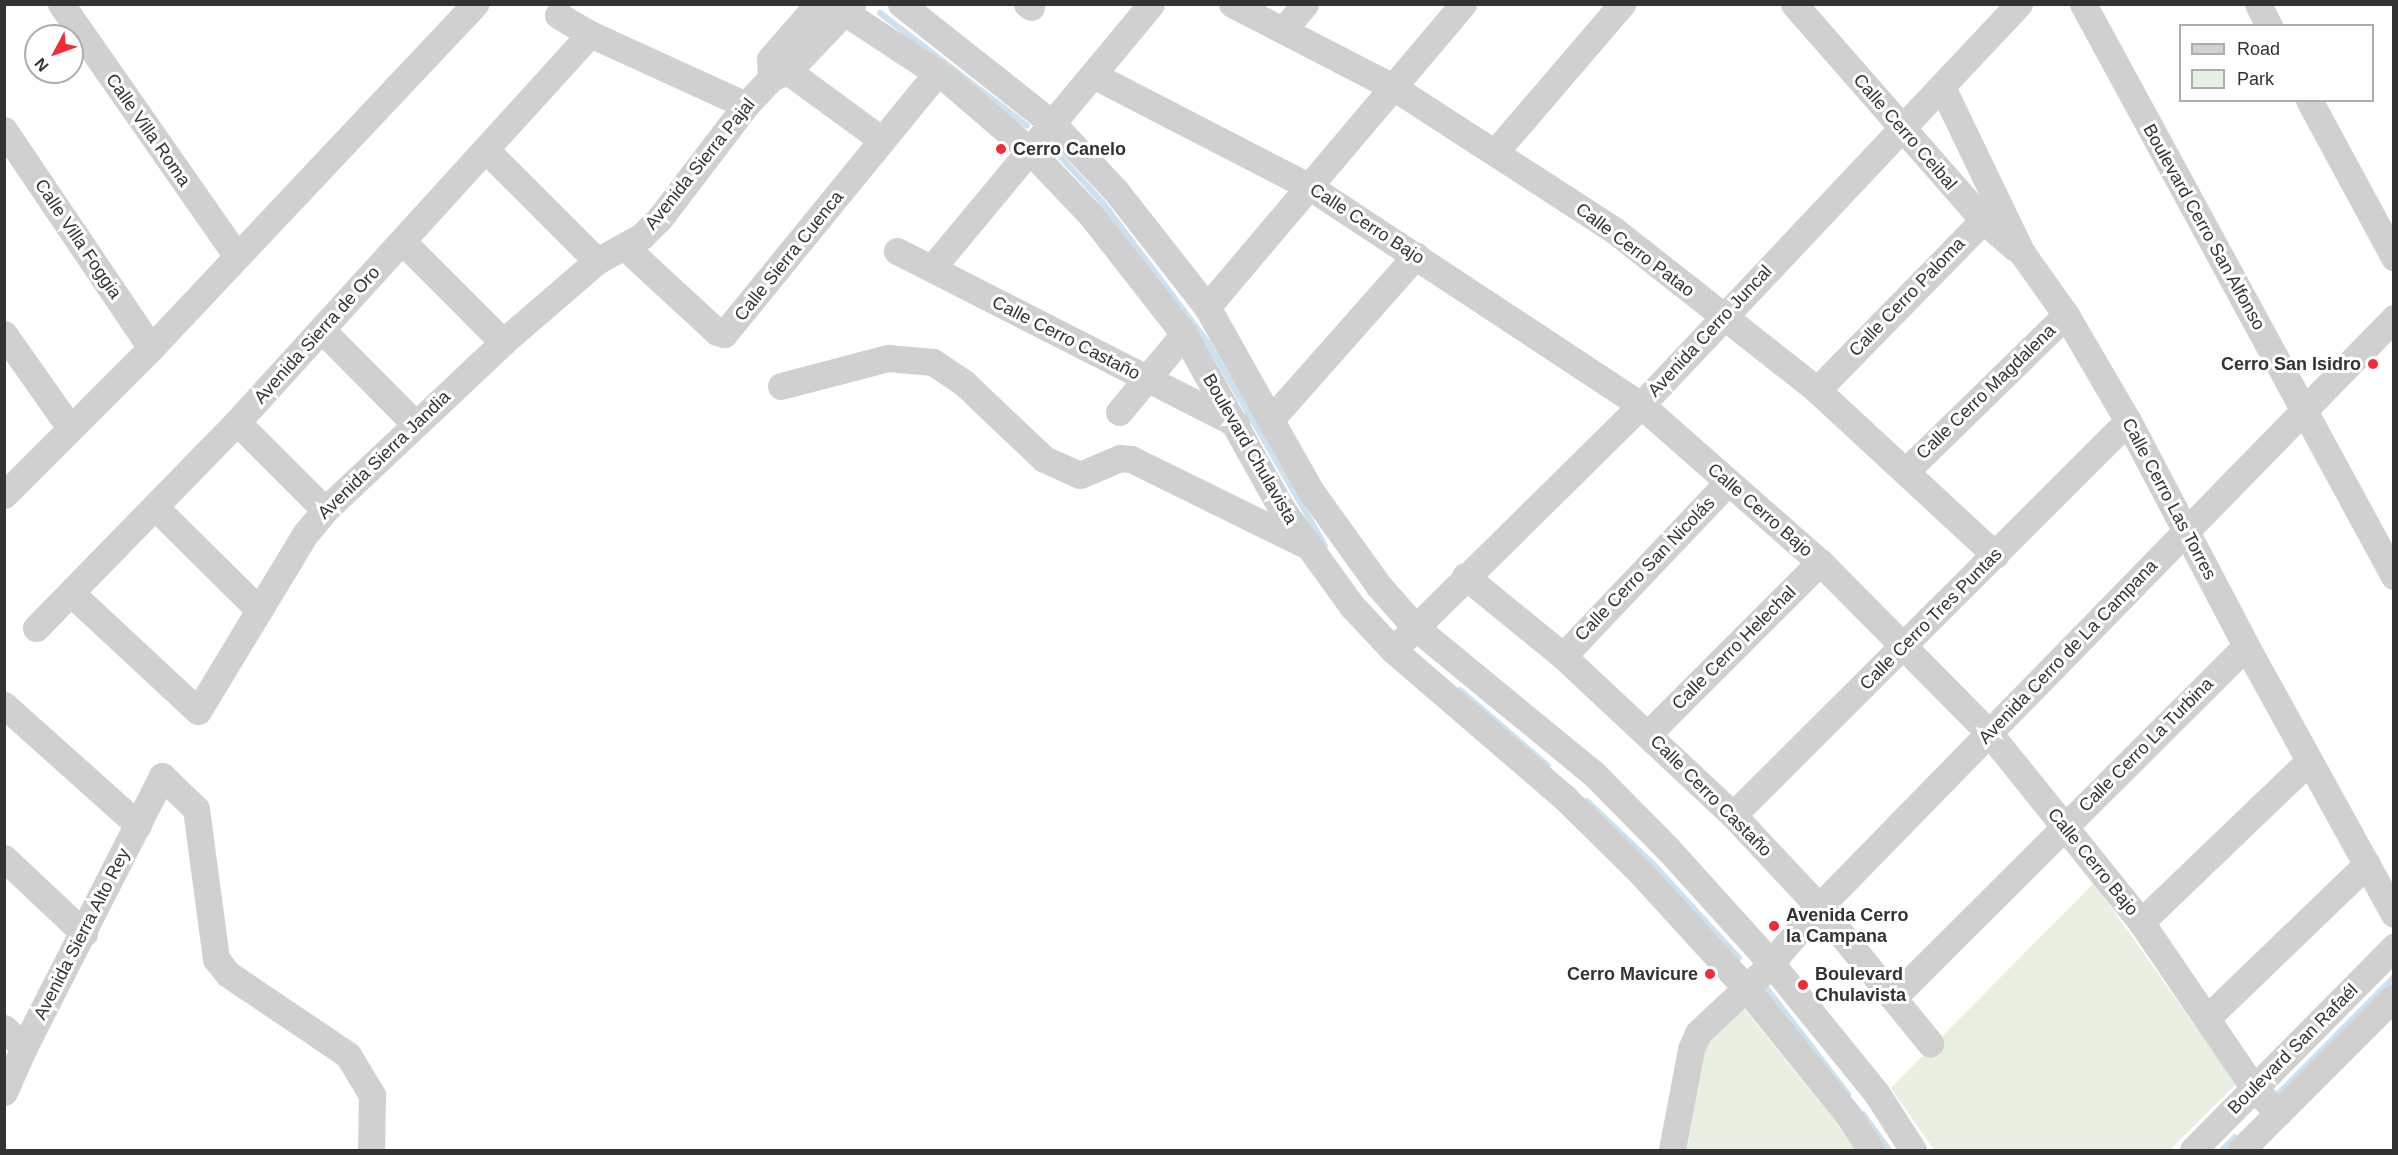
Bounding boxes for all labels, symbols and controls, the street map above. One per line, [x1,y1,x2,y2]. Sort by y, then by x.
north arrow [24,24,84,84]
legend [2179,24,2374,102]
text: Road [2237,39,2280,59]
text: N [31,55,52,75]
street label: Calle Villa Roma [101,69,195,191]
street label: Calle Cerro Ceibal [1849,69,1961,195]
text: Park [2237,69,2274,89]
street label: Avenida Sierra Pajal [640,94,760,234]
street label: Boulevard Cerro San Alfonso [2138,120,2270,334]
place label: Cerro Canelo [1013,138,1126,160]
marker: Cerro Canelo [994,142,1008,156]
street label: Calle Villa Foggia [30,175,126,303]
street label: Calle Cerro Bajo [1306,179,1428,269]
street label: Calle Sierra Cuenca [730,187,848,325]
street label: Calle Cerro Patao [1571,198,1699,302]
street label: Calle Cerro Paloma [1845,233,1969,361]
street label: Avenida Cerro Juncal [1644,261,1776,401]
street label: Avenida Sierra de Oro [249,262,385,408]
street label: Calle Cerro Castaño [988,291,1144,385]
street label: Calle Cerro Magdalena [1912,320,2060,464]
place label: Cerro San Isidro [2221,353,2361,375]
marker: Cerro San Isidro [2366,357,2380,371]
street label: Boulevard Chulavista [1198,370,1302,528]
street label: Avenida Sierra Jandia [313,386,455,524]
street label: Calle Cerro Las Torres [2117,414,2221,584]
street label: Calle Cerro Bajo [1703,459,1817,561]
street label: Calle Cerro San Nicolás [1571,492,1719,646]
street label: Calle Cerro Tres Puntas [1855,543,2007,695]
street label: Avenida Cerro de La Campana [1974,555,2162,749]
street label: Calle Cerro Helechal [1668,582,1800,714]
street label: Calle Cerro La Turbina [2074,673,2218,817]
street label: Calle Cerro Castaño [1646,731,1776,861]
street label: Calle Cerro Bajo [2043,804,2143,920]
street label: Avenida Sierra Alto Rey [29,844,135,1024]
place label: Avenida Cerro la Campana [1786,905,1908,948]
marker: Avenida Cerro la Campana [1767,919,1781,933]
place label: Cerro Mavicure [1567,963,1698,985]
place label: Boulevard Chulavista [1815,964,1906,1006]
marker: Cerro Mavicure [1703,967,1717,981]
marker: Boulevard Chulavista [1796,978,1810,992]
street label: Boulevard San Rafaél [2223,979,2363,1119]

